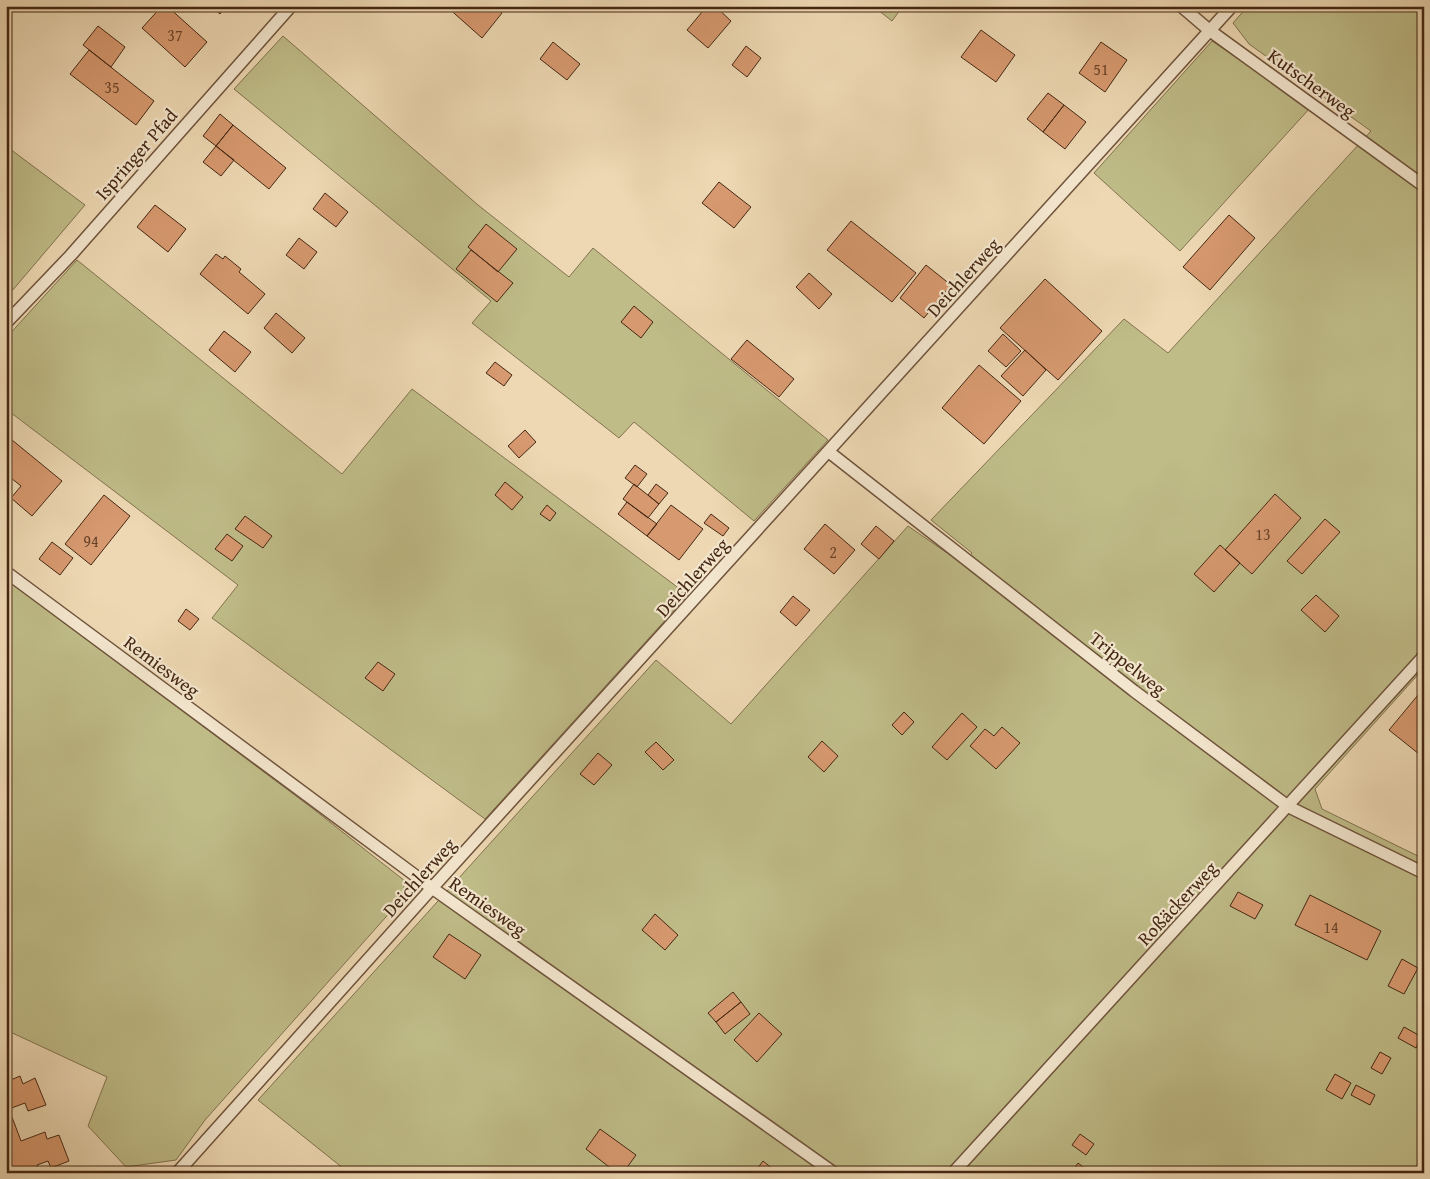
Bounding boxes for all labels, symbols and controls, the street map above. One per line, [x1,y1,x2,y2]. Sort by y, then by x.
house number: 37 [167,23,183,47]
street label: Kutscherweg [1262,41,1362,125]
house number: 51 [1093,57,1109,81]
house number: 35 [104,75,120,99]
street label: Ispringer Pfad [88,101,184,206]
street label: Deichlerweg [920,231,1007,323]
house number: 13 [1255,522,1271,546]
house number: 94 [83,529,99,553]
street label: Deichlerweg [649,531,736,623]
house number: 2 [829,540,837,564]
street label: Trippelweg [1084,624,1173,702]
street label: Remiesweg [118,628,206,704]
street label: Deichlerweg [376,831,463,923]
street label: Roßäckerweg [1130,854,1224,951]
street label: Remiesweg [444,869,533,943]
house number: 14 [1323,915,1339,939]

